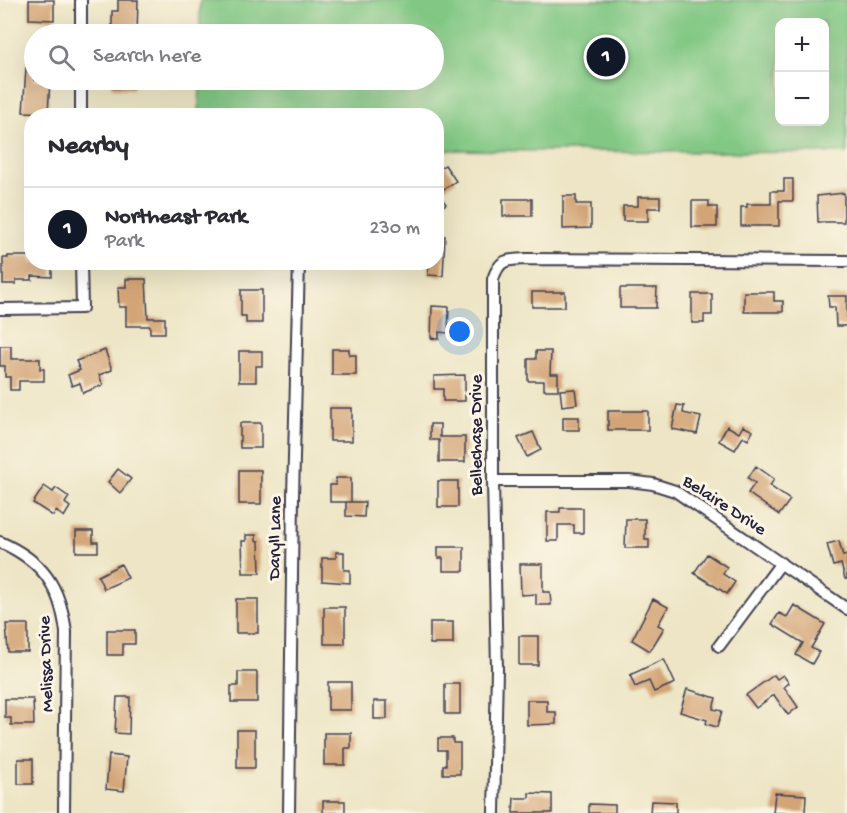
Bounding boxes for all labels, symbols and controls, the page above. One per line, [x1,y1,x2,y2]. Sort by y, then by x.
map controls [775,18,829,126]
button: + [775,18,829,72]
search box [24,24,444,90]
pin: 1 [586,34,626,80]
icon: search [45,41,78,74]
text: Search here [93,44,201,70]
button: − [775,72,829,126]
text: Nearby [48,132,129,163]
text: Northeast Park [105,205,247,231]
text: 1 [63,218,72,241]
text: 230 m [370,218,420,241]
text: Park [105,231,143,254]
your location [445,317,474,346]
street label: Bellechase Drive [467,374,488,496]
street label: Belaire Drive [677,471,770,541]
street label: Daryll Lane [265,495,287,581]
street label: Melissa Drive [35,615,59,713]

